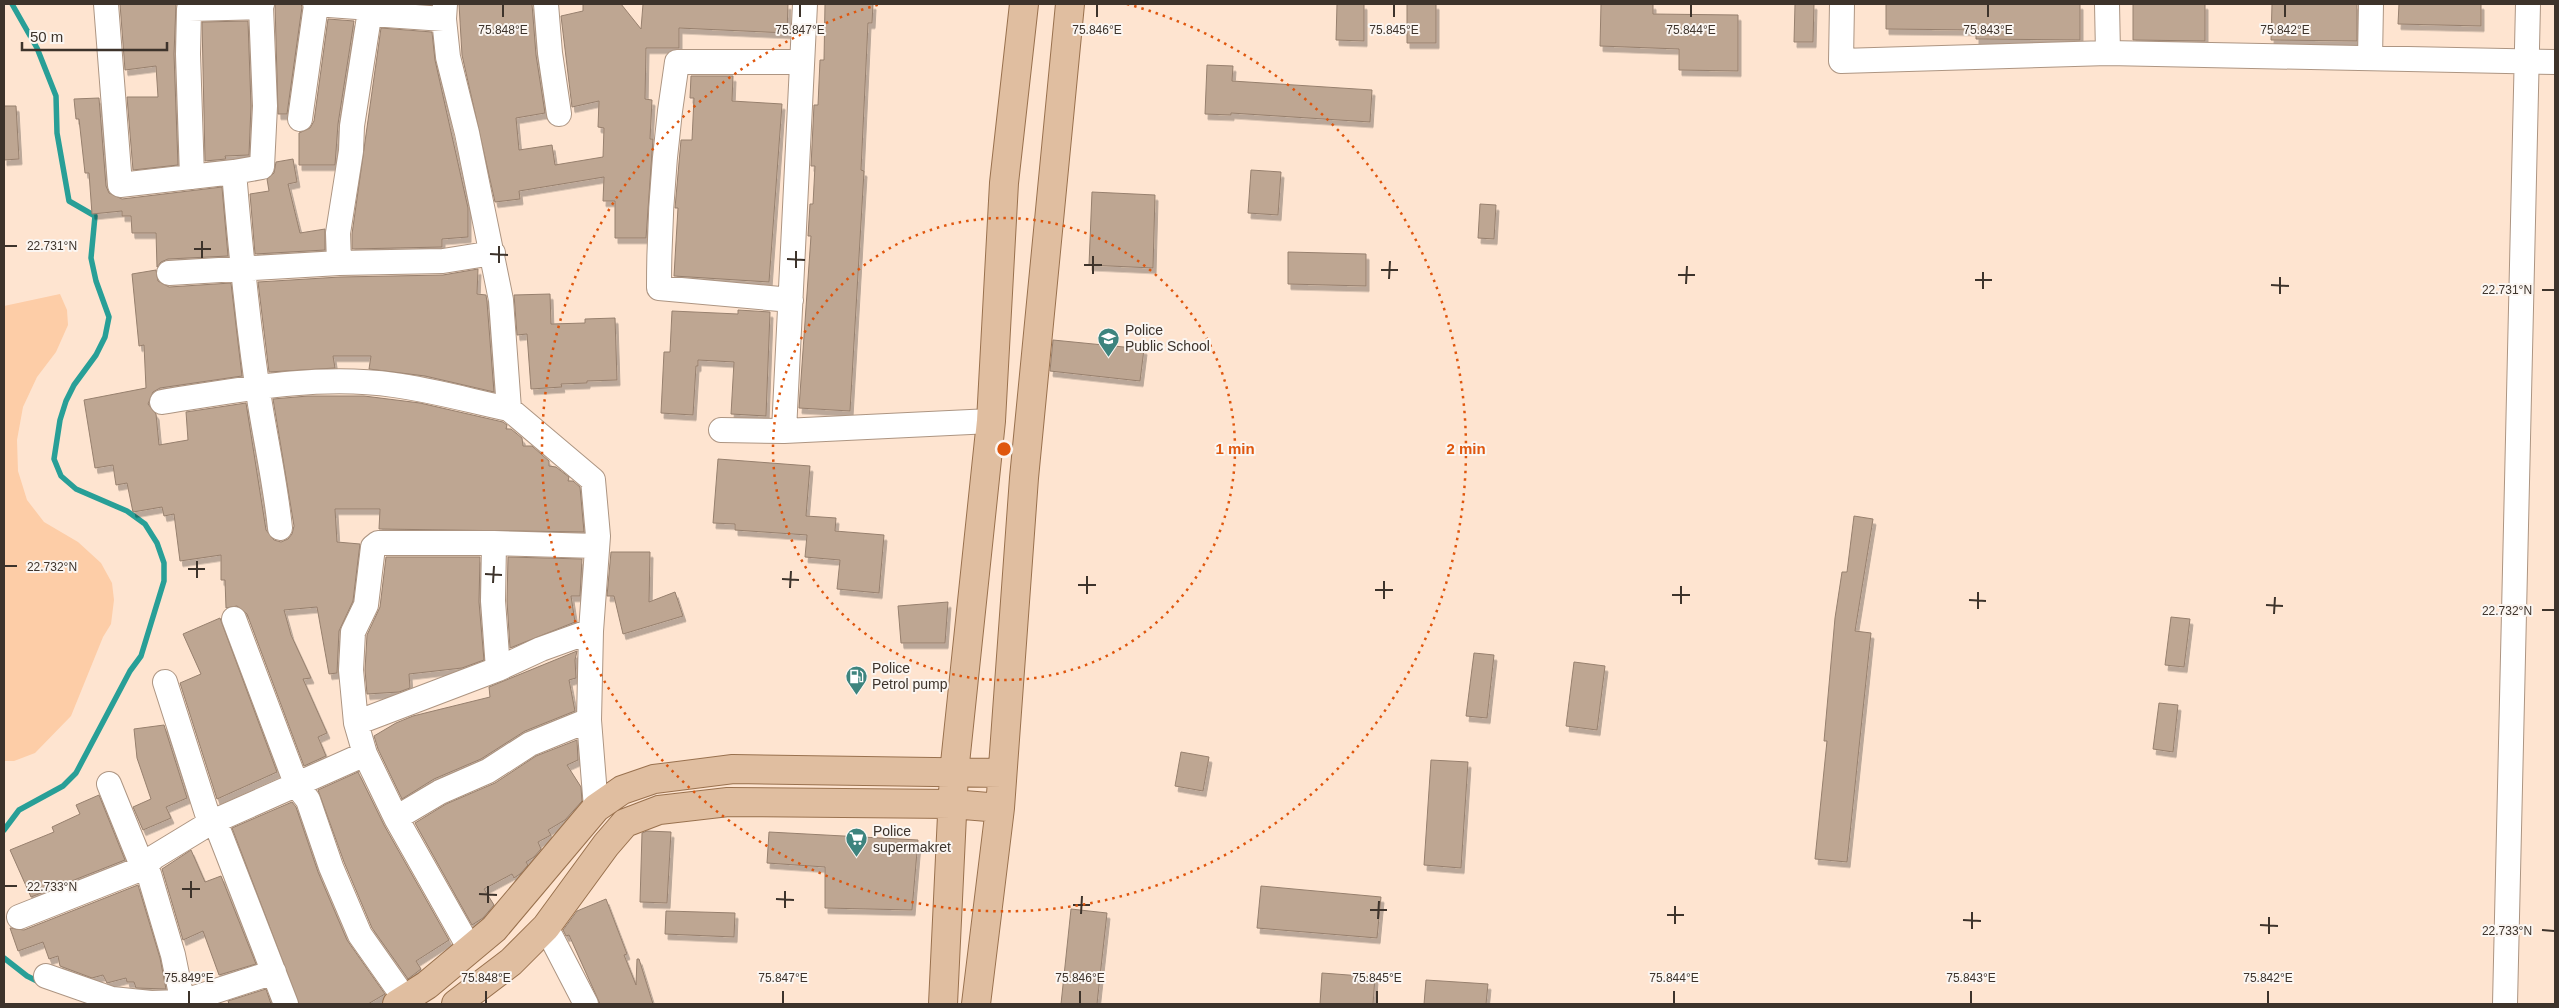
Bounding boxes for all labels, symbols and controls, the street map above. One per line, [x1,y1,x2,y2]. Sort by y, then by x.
scale bar [22,20,168,52]
text: 75.848°E [478,23,528,37]
text: 75.847°E [775,23,825,37]
text: 75.846°E [1072,23,1122,37]
text: 75.845°E [1369,23,1419,37]
text: 75.844°E [1666,23,1716,37]
text: 75.843°E [1963,23,2013,37]
text: 75.842°E [2260,23,2310,37]
text: 50 m [30,28,63,45]
text: 22.731°N [27,239,77,253]
text: 22.731°N [2482,283,2532,297]
place label: Police Public School [1125,322,1210,354]
school or university icon: Police Public School [1097,326,1121,357]
centre of rings [995,440,1013,458]
text: 1 min [1215,440,1255,457]
text: 2 min [1446,440,1486,457]
text: 22.732°N [27,560,77,574]
text: 22.732°N [2482,604,2532,618]
place label: Police Petrol pump [872,660,948,692]
fuel station icon: Police Petrol pump [844,664,868,695]
place label: Police supermakret [873,823,951,855]
supermarket icon: Police supermakret [845,827,869,858]
text: 22.733°N [27,880,77,894]
text: 22.733°N [2482,924,2532,938]
text: 75.849°E [164,971,214,985]
text: 75.848°E [461,971,511,985]
text: 75.847°E [758,971,808,985]
text: 75.846°E [1055,971,1105,985]
text: 75.845°E [1352,971,1402,985]
text: 75.844°E [1649,971,1699,985]
text: 75.843°E [1946,971,1996,985]
text: 75.842°E [2243,971,2293,985]

